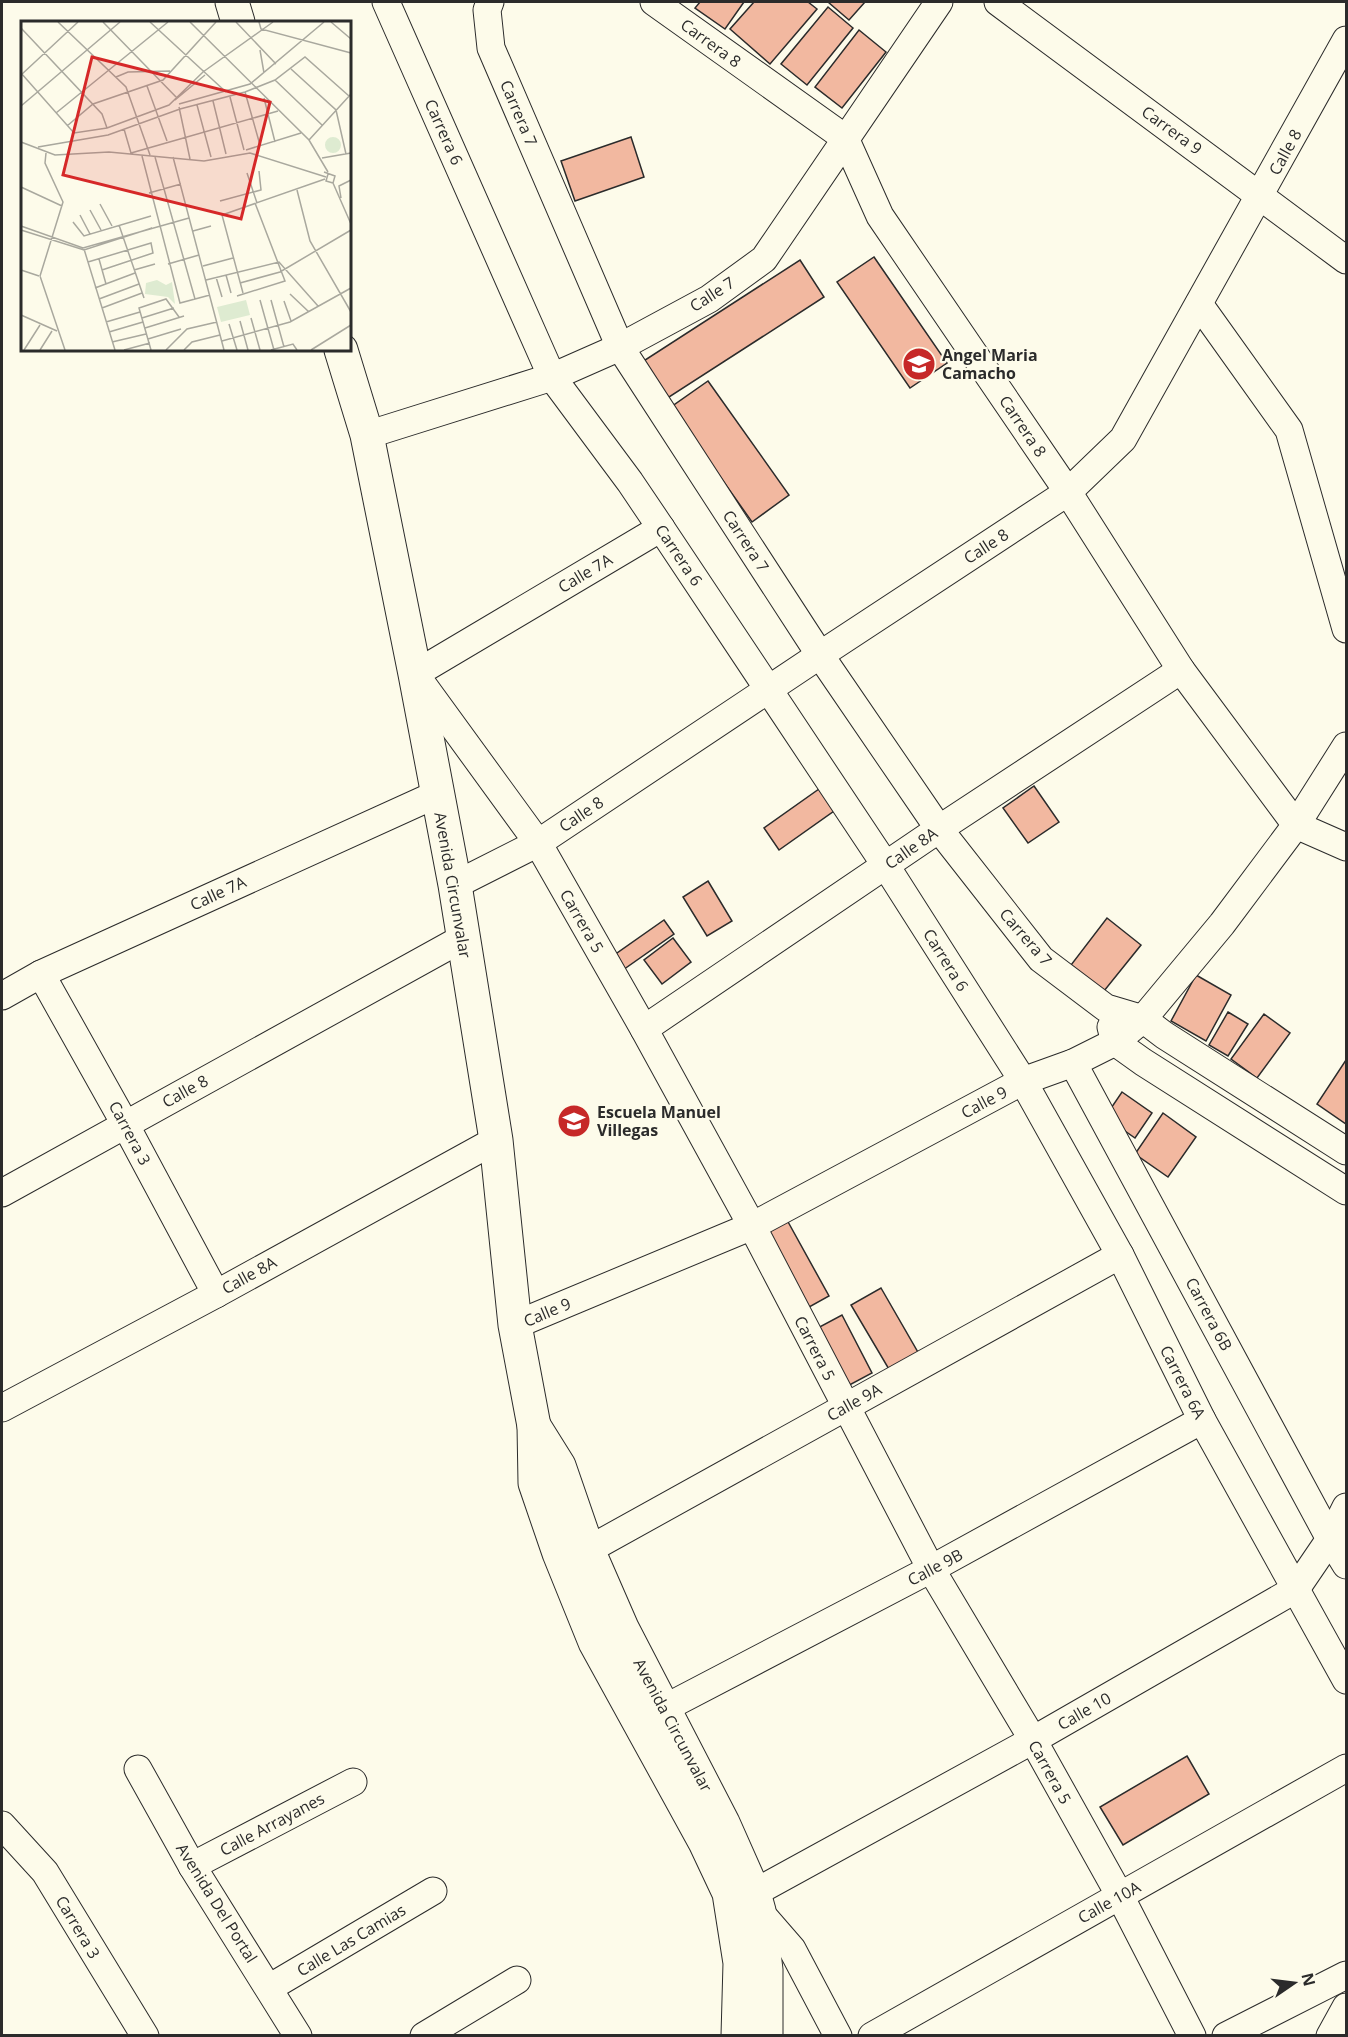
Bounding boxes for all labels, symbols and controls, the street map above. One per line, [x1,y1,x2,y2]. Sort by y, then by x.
street label: Carrera 8 [676,14,746,72]
inset map [21,21,351,351]
street label: Carrera 7 [495,77,543,149]
street label: Carrera 6 [420,96,468,168]
street label: Carrera 9 [1137,101,1207,159]
street label: Calle 8 [1263,125,1307,179]
street label: Calle 7 [685,271,739,317]
place label: Angel Maria Camacho [942,344,1038,384]
school or university icon: Angel Maria Camacho [901,346,937,382]
street label: Carrera 8 [994,391,1052,461]
street label: Carrera 7 [718,506,774,576]
street label: Carrera 6 [650,520,708,590]
street label: Calle 8 [959,523,1013,569]
street label: Calle 7A [554,548,617,598]
street label: Calle 8 [554,791,608,837]
street label: Avenida Circunvalar [429,810,477,960]
street label: Calle 8A [880,821,942,874]
street label: Calle 7A [186,870,250,916]
street label: Carrera 5 [555,885,609,957]
street label: Carrera 7 [995,903,1057,971]
street label: Carrera 6 [918,925,974,995]
street label: Calle 8 [158,1069,212,1113]
street label: Calle 9 [957,1081,1011,1123]
street label: Carrera 3 [104,1097,156,1169]
place label: Escuela Manuel Villegas [597,1101,721,1141]
school or university icon: Escuela Manuel Villegas [556,1103,592,1139]
street label: Calle 8A [218,1251,281,1299]
street label: Carrera 6B [1180,1273,1238,1355]
street label: Calle 9 [520,1292,574,1332]
street label: Carrera 5 [789,1312,841,1384]
street label: Carrera 6A [1155,1341,1211,1423]
street label: Calle 9A [823,1378,886,1426]
street label: Calle 9B [903,1543,967,1591]
street label: Avenida Circunvalar [629,1654,718,1796]
street label: Calle 10 [1053,1687,1115,1735]
street label: Carrera 5 [1023,1736,1077,1808]
street label: Calle Arrayanes [216,1787,328,1861]
street label: Avenida Del Portal [171,1839,263,1967]
street label: Calle 10A [1074,1875,1145,1928]
street label: Carrera 3 [51,1891,105,1963]
street label: Calle Las Camias [292,1899,410,1981]
north arrow [1264,1953,1324,2013]
text: N [1296,1970,1321,1988]

